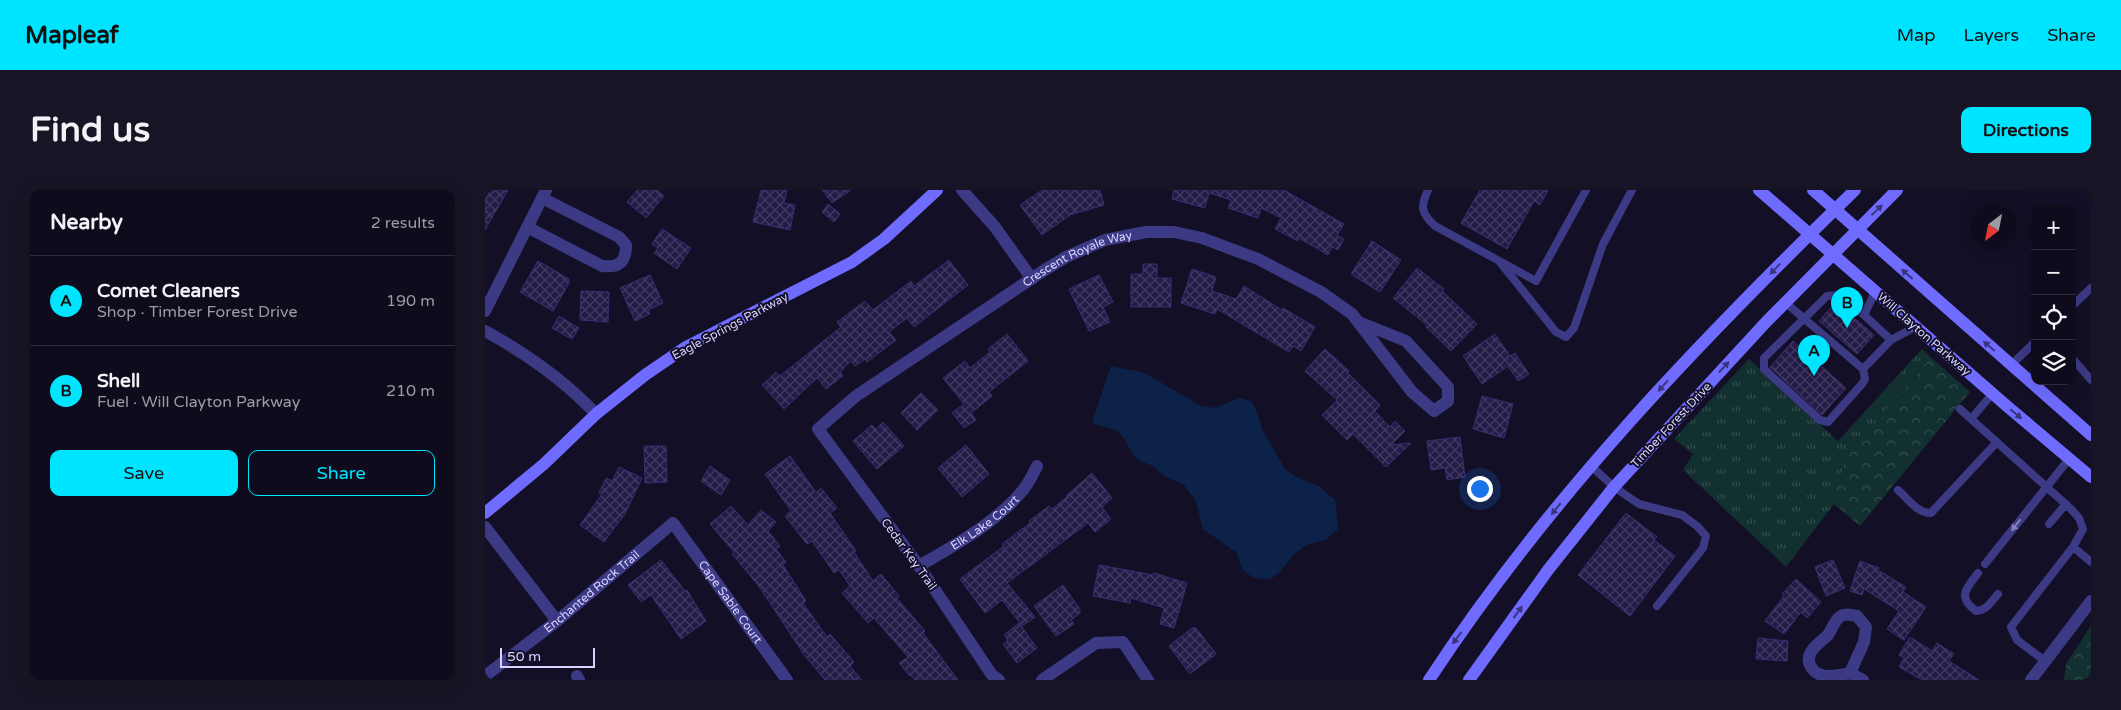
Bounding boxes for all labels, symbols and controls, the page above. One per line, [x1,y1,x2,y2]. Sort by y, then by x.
text: Mapleaf [25,21,119,50]
text: Map [1897,24,1936,46]
text: Layers [1964,24,2019,46]
text: Share [2047,24,2096,46]
button: Directions [1961,107,2091,153]
text: Find us [30,109,150,151]
one-way arrow [1870,204,1882,216]
north arrow [1971,205,2016,250]
map controls [2031,205,2076,385]
button: + [2031,205,2076,250]
text: Nearby [50,210,123,235]
text: 2 results [371,213,435,233]
street label: Crescent Royale Way [1020,228,1134,290]
button: − [2031,250,2076,295]
one-way arrow [1769,263,1781,275]
one-way arrow [1901,269,1913,280]
text: Comet Cleaners [97,280,240,302]
pin: B [1831,287,1863,328]
street label: Eagle Springs Parkway [670,289,791,362]
street label: Will Clayton Parkway [1874,290,1974,379]
text: A [60,291,72,311]
text: 190 m [386,291,435,311]
button: locate [2031,295,2076,340]
text: Shop · Timber Forest Drive [97,302,298,322]
pin: A [1798,335,1830,376]
one-way arrow [1982,340,1995,351]
button: layers [2031,340,2076,385]
one-way arrow [1718,362,1730,374]
text: Shell [97,370,140,392]
street label: Timber Forest Drive [1628,379,1714,471]
one-way arrow [1657,380,1668,393]
text: B [60,381,72,401]
text: 210 m [386,381,435,401]
text: Fuel · Will Clayton Parkway [97,392,300,412]
one-way arrow [2009,409,2022,420]
button: Save [50,450,238,496]
button: Share [248,450,435,496]
your location [1467,476,1493,502]
street label: Elk Lake Court [948,492,1022,553]
one-way arrow [1550,502,1561,515]
street label: Cedar Key Trail [878,515,940,593]
one-way arrow [2011,518,2021,532]
street label: Enchanted Rock Trail [541,547,642,636]
street label: Cape Sable Court [695,558,765,647]
one-way arrow [1512,606,1523,619]
one-way arrow [1452,631,1462,645]
scale bar [500,645,595,668]
text: 50 m [507,648,541,665]

